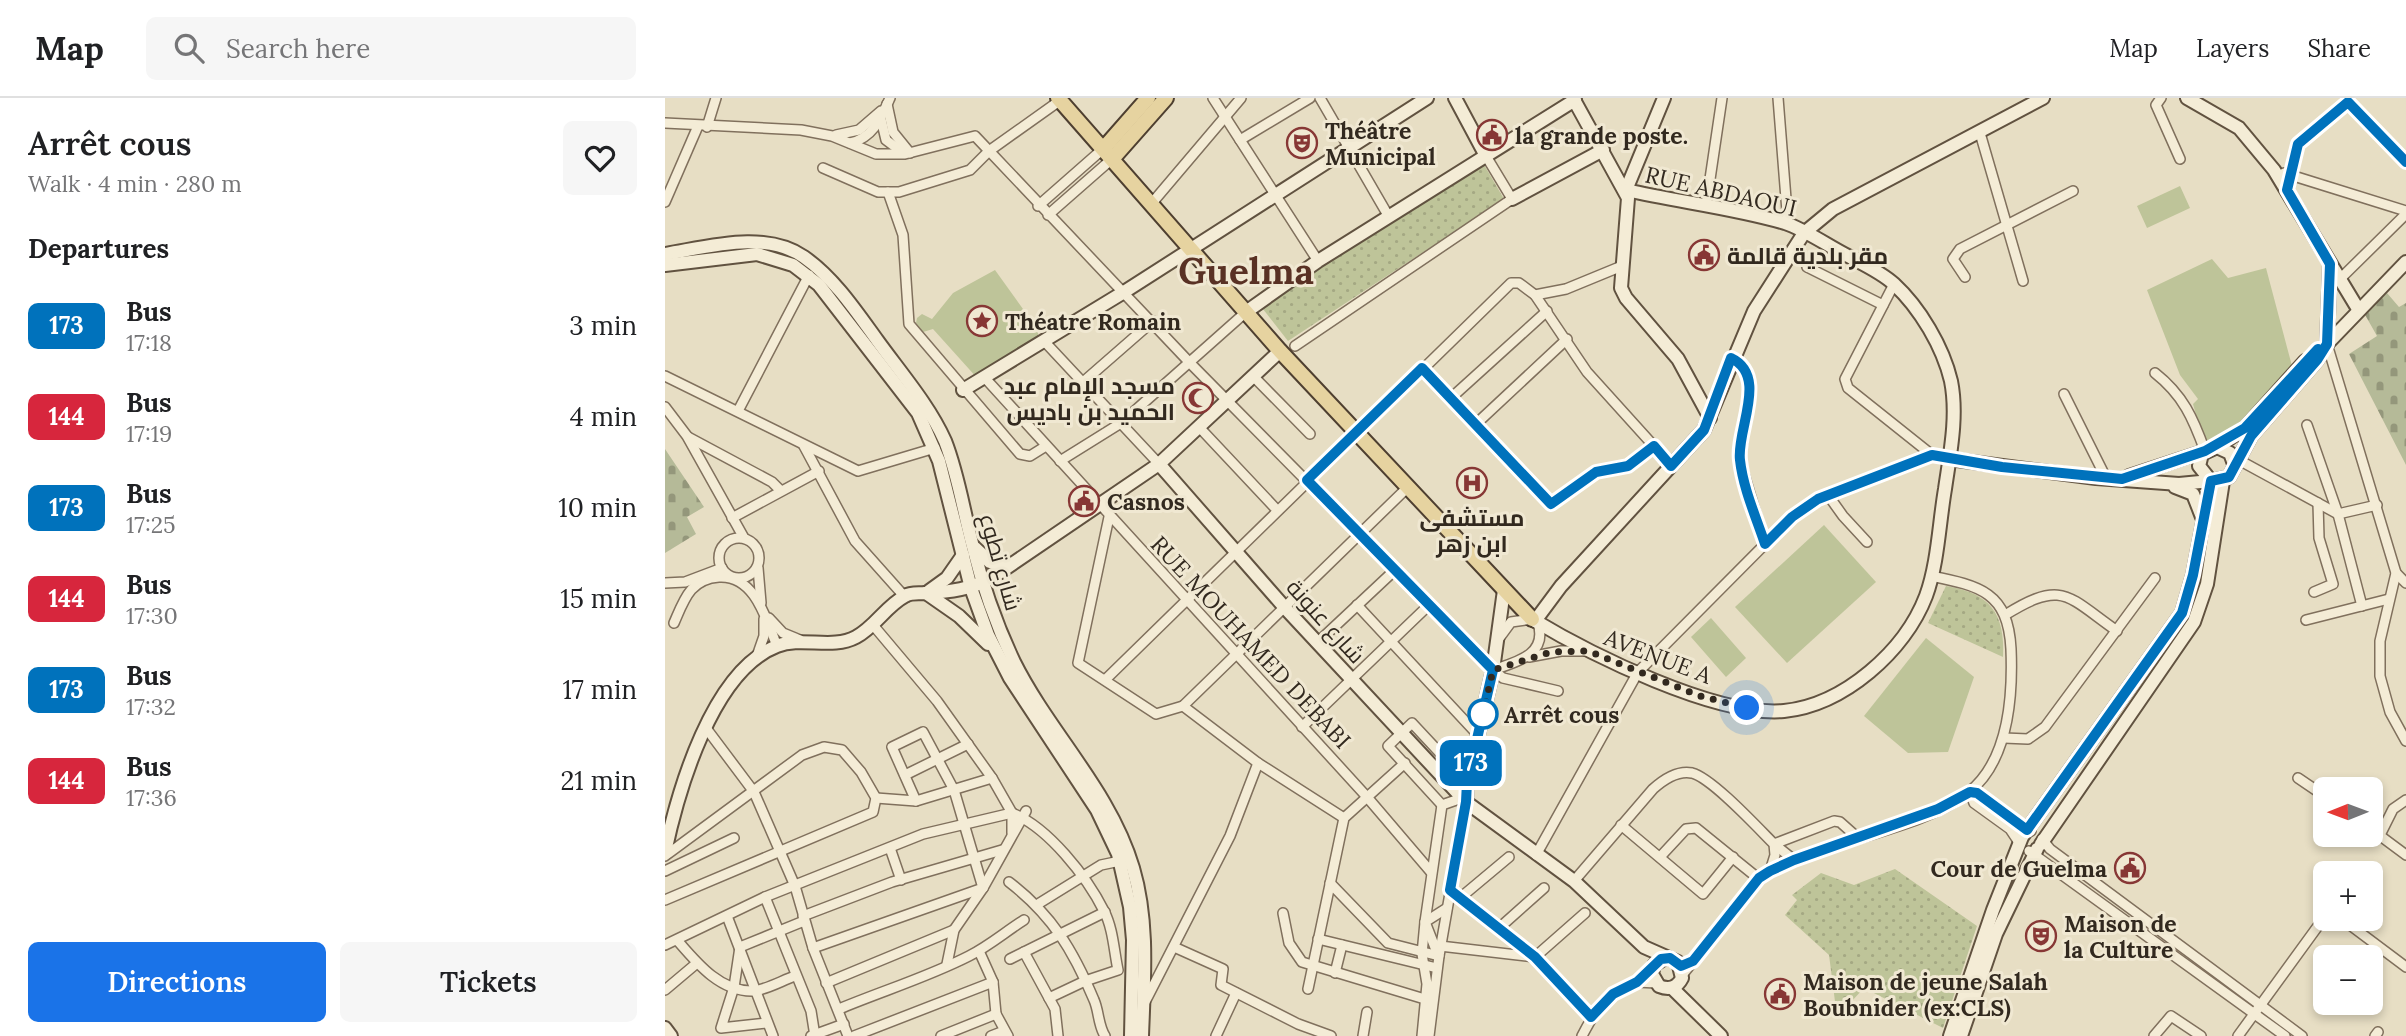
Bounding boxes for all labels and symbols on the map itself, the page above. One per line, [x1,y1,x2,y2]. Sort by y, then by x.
place label: Théâtre Municipal [1325,116,1436,171]
public building icon: la grande poste. [1475,118,1509,152]
place label: la grande poste. [1515,121,1688,150]
theatre icon: Théâtre Municipal [1285,126,1319,160]
street label: RUE ABDAOUI [1642,159,1800,223]
public building icon: مقر بلدية قالمة [1687,238,1721,272]
place label: مقر بلدية قالمة [1727,241,1888,270]
district label: Guelma [1178,247,1314,294]
place icon: Théatre Romain [965,304,999,338]
place label: Théatre Romain [1005,307,1182,336]
place label: مسجد الإمام عبد الحميد بن باديس [1004,371,1175,426]
mosque icon: مسجد الإمام عبد الحميد بن باديس [1181,381,1215,415]
hospital icon: مستشفى ابن زهر [1455,466,1489,500]
public building icon: Casnos [1067,484,1101,518]
place label: Casnos [1107,487,1185,516]
place label: مستشفى ابن زهر [1419,503,1525,558]
street label: شارع تطوع [971,510,1029,615]
street label: RUE MOUHAMED DEBABI [1145,530,1357,754]
street label: شارع عنونة [1279,573,1371,671]
street label: AVENUE A [1599,622,1716,690]
your location [1729,690,1764,725]
marker: Arrêt cous [1468,699,1498,729]
place label: Arrêt cous [1504,700,1619,729]
line badge: 173 [1431,740,1511,786]
north arrow [2313,777,2383,847]
public building icon: Cour de Guelma [2113,851,2147,885]
place label: Cour de Guelma [1930,854,2107,883]
place label: Maison de la Culture [2064,909,2177,964]
theatre icon: Maison de la Culture [2024,919,2058,953]
place label: Maison de jeune Salah Boubnider (ex:CLS) [1803,967,2048,1023]
public building icon: Maison de jeune Salah Boubnider (ex:CLS) [1763,977,1797,1011]

